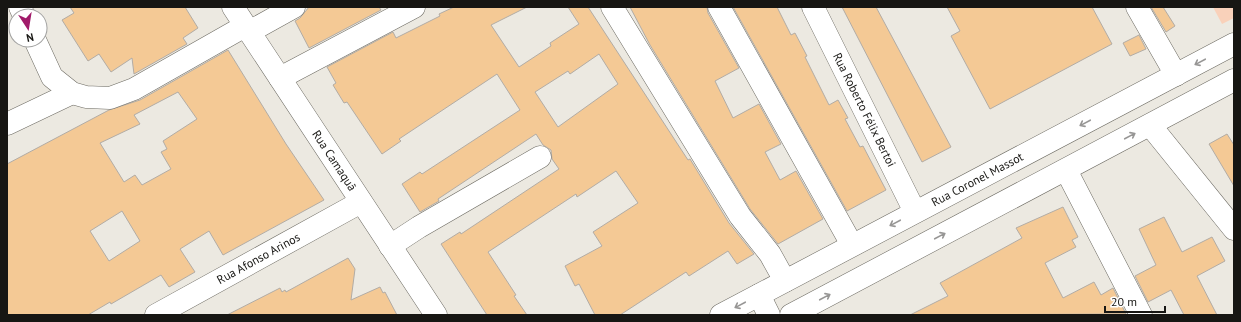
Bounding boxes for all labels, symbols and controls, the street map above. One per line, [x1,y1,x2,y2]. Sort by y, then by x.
north arrow [8,8,48,48]
text: N [25,30,35,45]
street label: Rua Roberto Félix Bertoi [830,50,899,169]
one-way arrow [1194,59,1206,66]
one-way arrow [1079,119,1091,127]
street label: Rua Camaquã [309,127,360,194]
one-way arrow [1123,132,1135,139]
street label: Rua Coronel Massot [929,149,1026,209]
one-way arrow [890,219,902,227]
street label: Rua Afonso Arinos [214,229,302,287]
one-way arrow [934,232,946,239]
scale bar [1105,288,1165,314]
one-way arrow [819,292,831,300]
text: 20 m [1111,294,1137,309]
one-way arrow [734,302,746,309]

